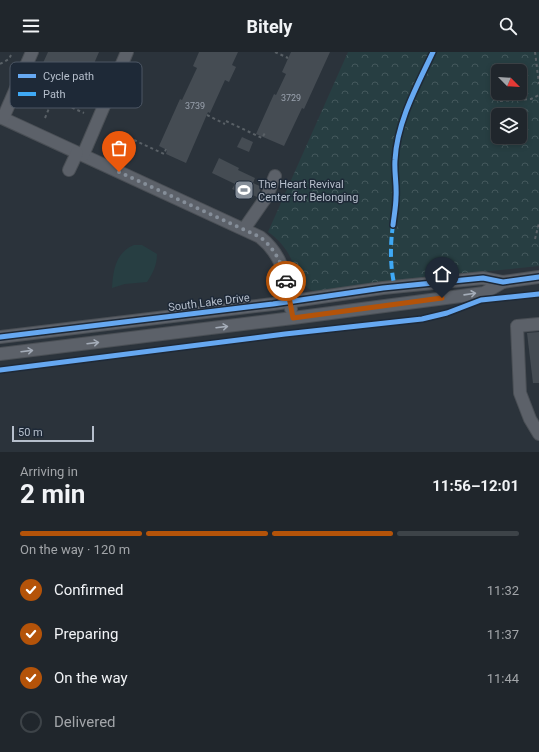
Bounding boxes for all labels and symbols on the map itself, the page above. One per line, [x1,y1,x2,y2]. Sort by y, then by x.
legend [10,62,142,108]
north arrow [491,64,527,100]
text: Cycle path [43,70,94,83]
text: Path [43,88,66,101]
house number: 3729 [281,93,301,103]
house number: 3739 [185,101,205,111]
pin [102,131,136,172]
place label: The Heart Revival Center for Belonging [258,178,358,204]
sports icon: The Heart Revival Center for Belonging [233,179,255,201]
pin [425,257,459,298]
courier [266,261,306,301]
one-way arrow [463,290,476,298]
street label: South Lake Drive [168,291,251,314]
one-way arrow [215,323,228,331]
one-way arrow [86,339,99,347]
one-way arrow [20,347,33,354]
scale bar [12,424,94,443]

